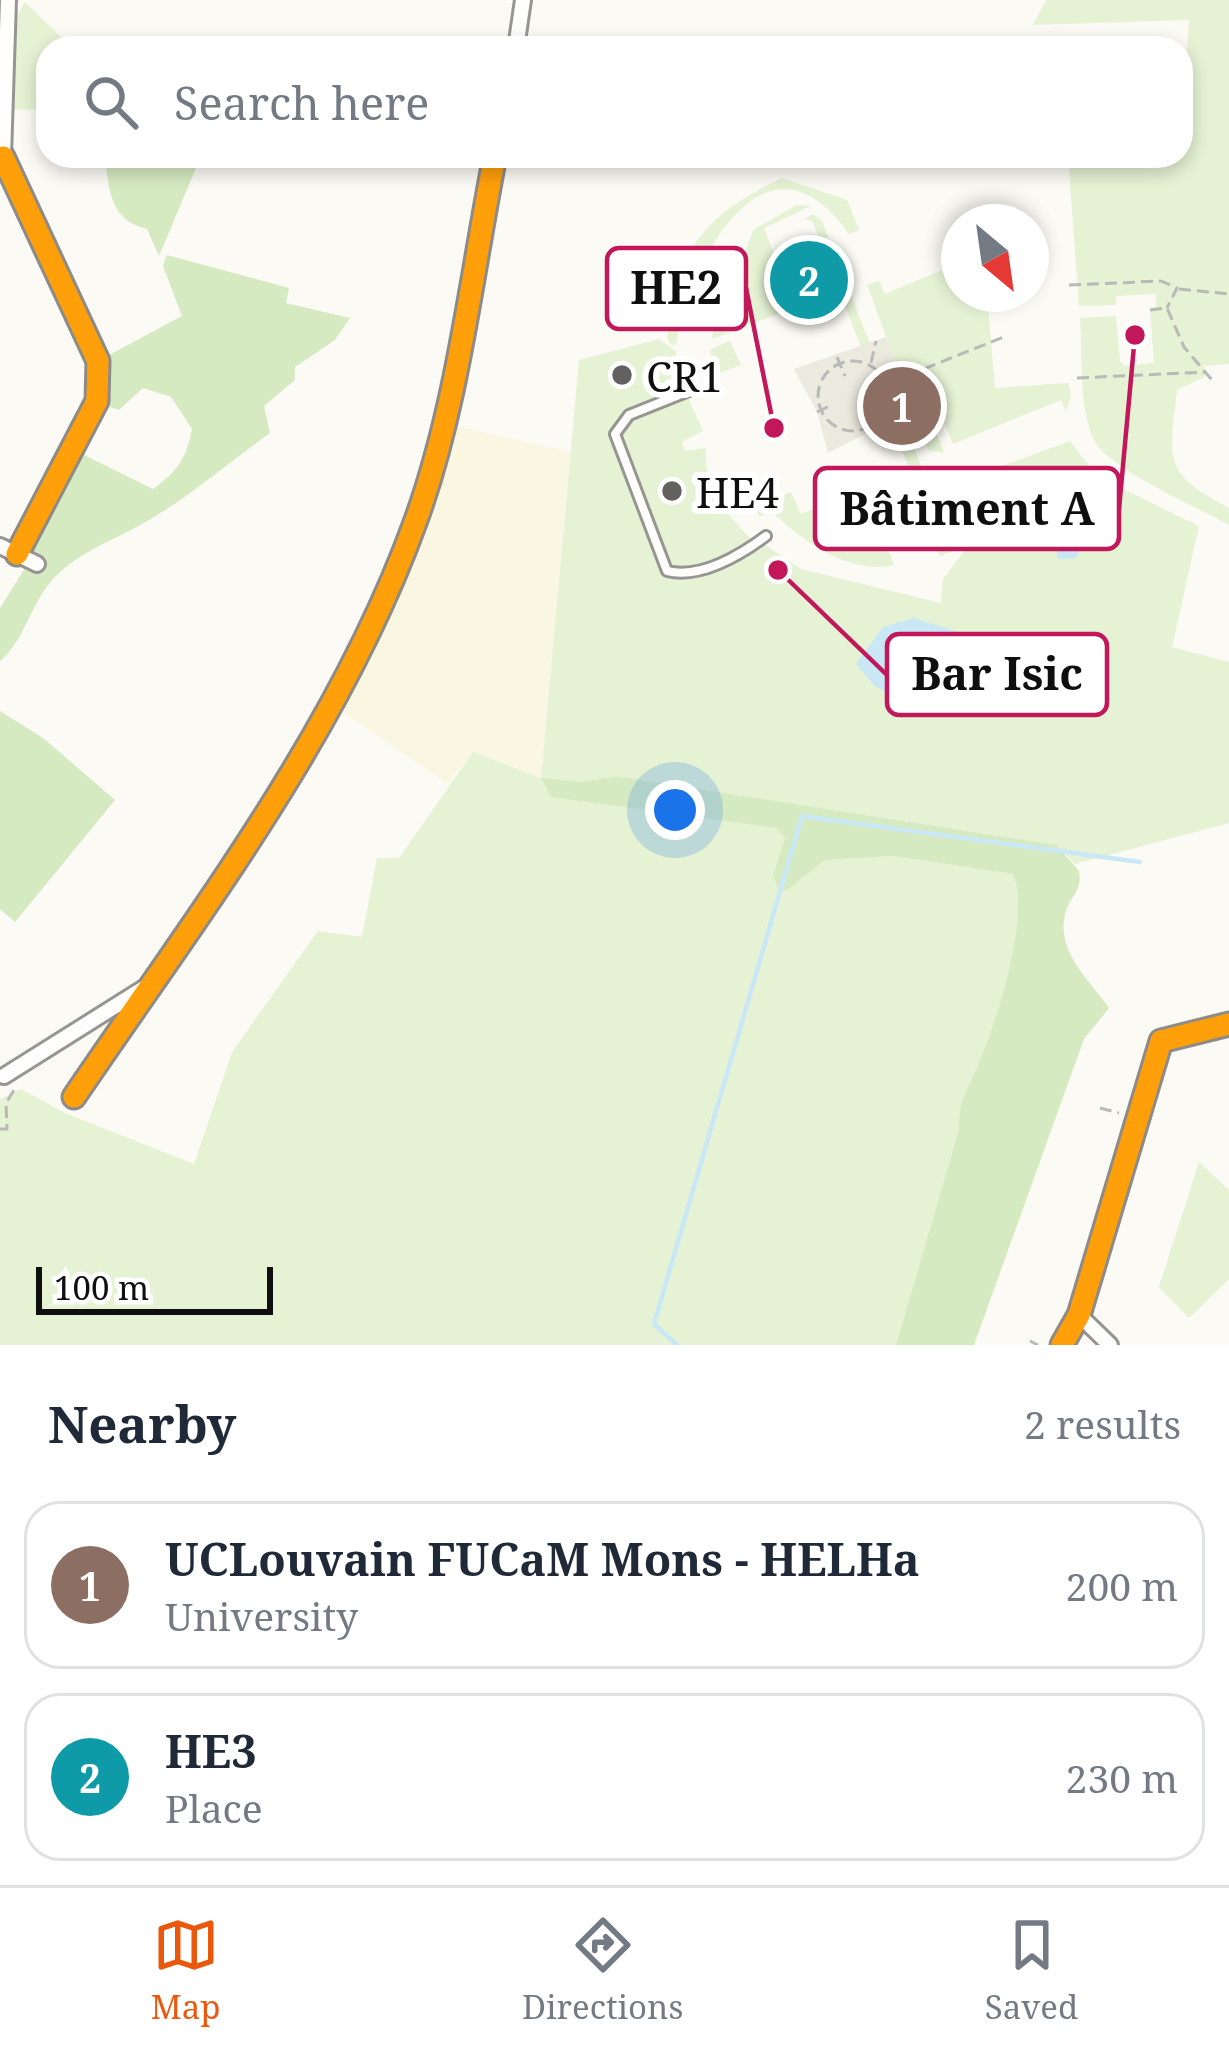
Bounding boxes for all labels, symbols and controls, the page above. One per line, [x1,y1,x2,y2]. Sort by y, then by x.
search box [36,36,1193,168]
icon: search [78,69,144,135]
text: Search here [174,72,429,133]
north arrow [941,204,1049,312]
pin: 2 [770,235,848,325]
callout: HE2 [607,248,746,329]
text: HE2 [630,256,722,317]
place label: CR1 [646,347,723,404]
pin: 1 [863,361,941,451]
marker: CR1 [609,362,635,388]
place label: HE4 [696,463,779,520]
callout: Bâtiment A [815,468,1119,549]
text: Bâtiment A [839,477,1095,538]
marker: HE4 [659,478,685,504]
callout: Bar Isic [887,634,1107,715]
text: Bar Isic [911,642,1083,703]
your location [645,780,705,840]
scale bar [36,1261,273,1314]
text: 100 m [54,1265,149,1310]
text: Nearby [48,1388,236,1458]
text: 2 results [1024,1397,1181,1450]
text: UCLouvain FUCaM Mons - HELHa [165,1528,920,1589]
text: 1 [79,1559,101,1612]
text: 200 m [1066,1559,1178,1612]
text: University [165,1589,358,1642]
text: HE3 [165,1720,257,1781]
text: 2 [79,1751,101,1804]
text: 230 m [1066,1751,1178,1804]
text: Place [165,1781,263,1834]
tab: Map [151,1912,221,2029]
tab: Directions [522,1912,683,2029]
tab: Saved [985,1912,1078,2029]

